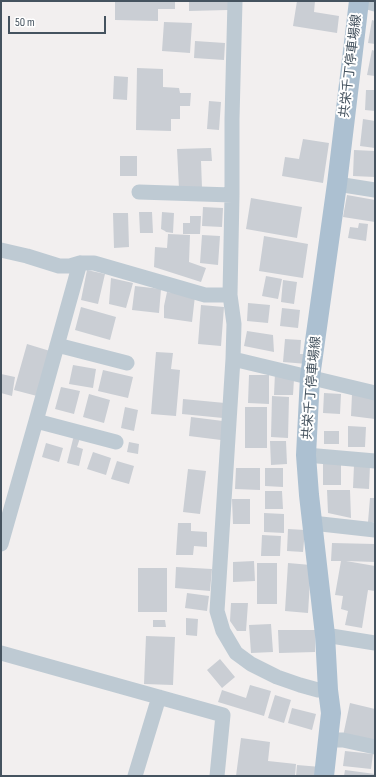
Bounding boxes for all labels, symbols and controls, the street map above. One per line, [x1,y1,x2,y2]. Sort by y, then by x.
scale bar [10,8,108,34]
street label: 共栄千丁停車場線 [337,13,365,119]
text: 50 m [15,15,35,30]
street label: 共栄千丁停車場線 [300,336,324,440]

